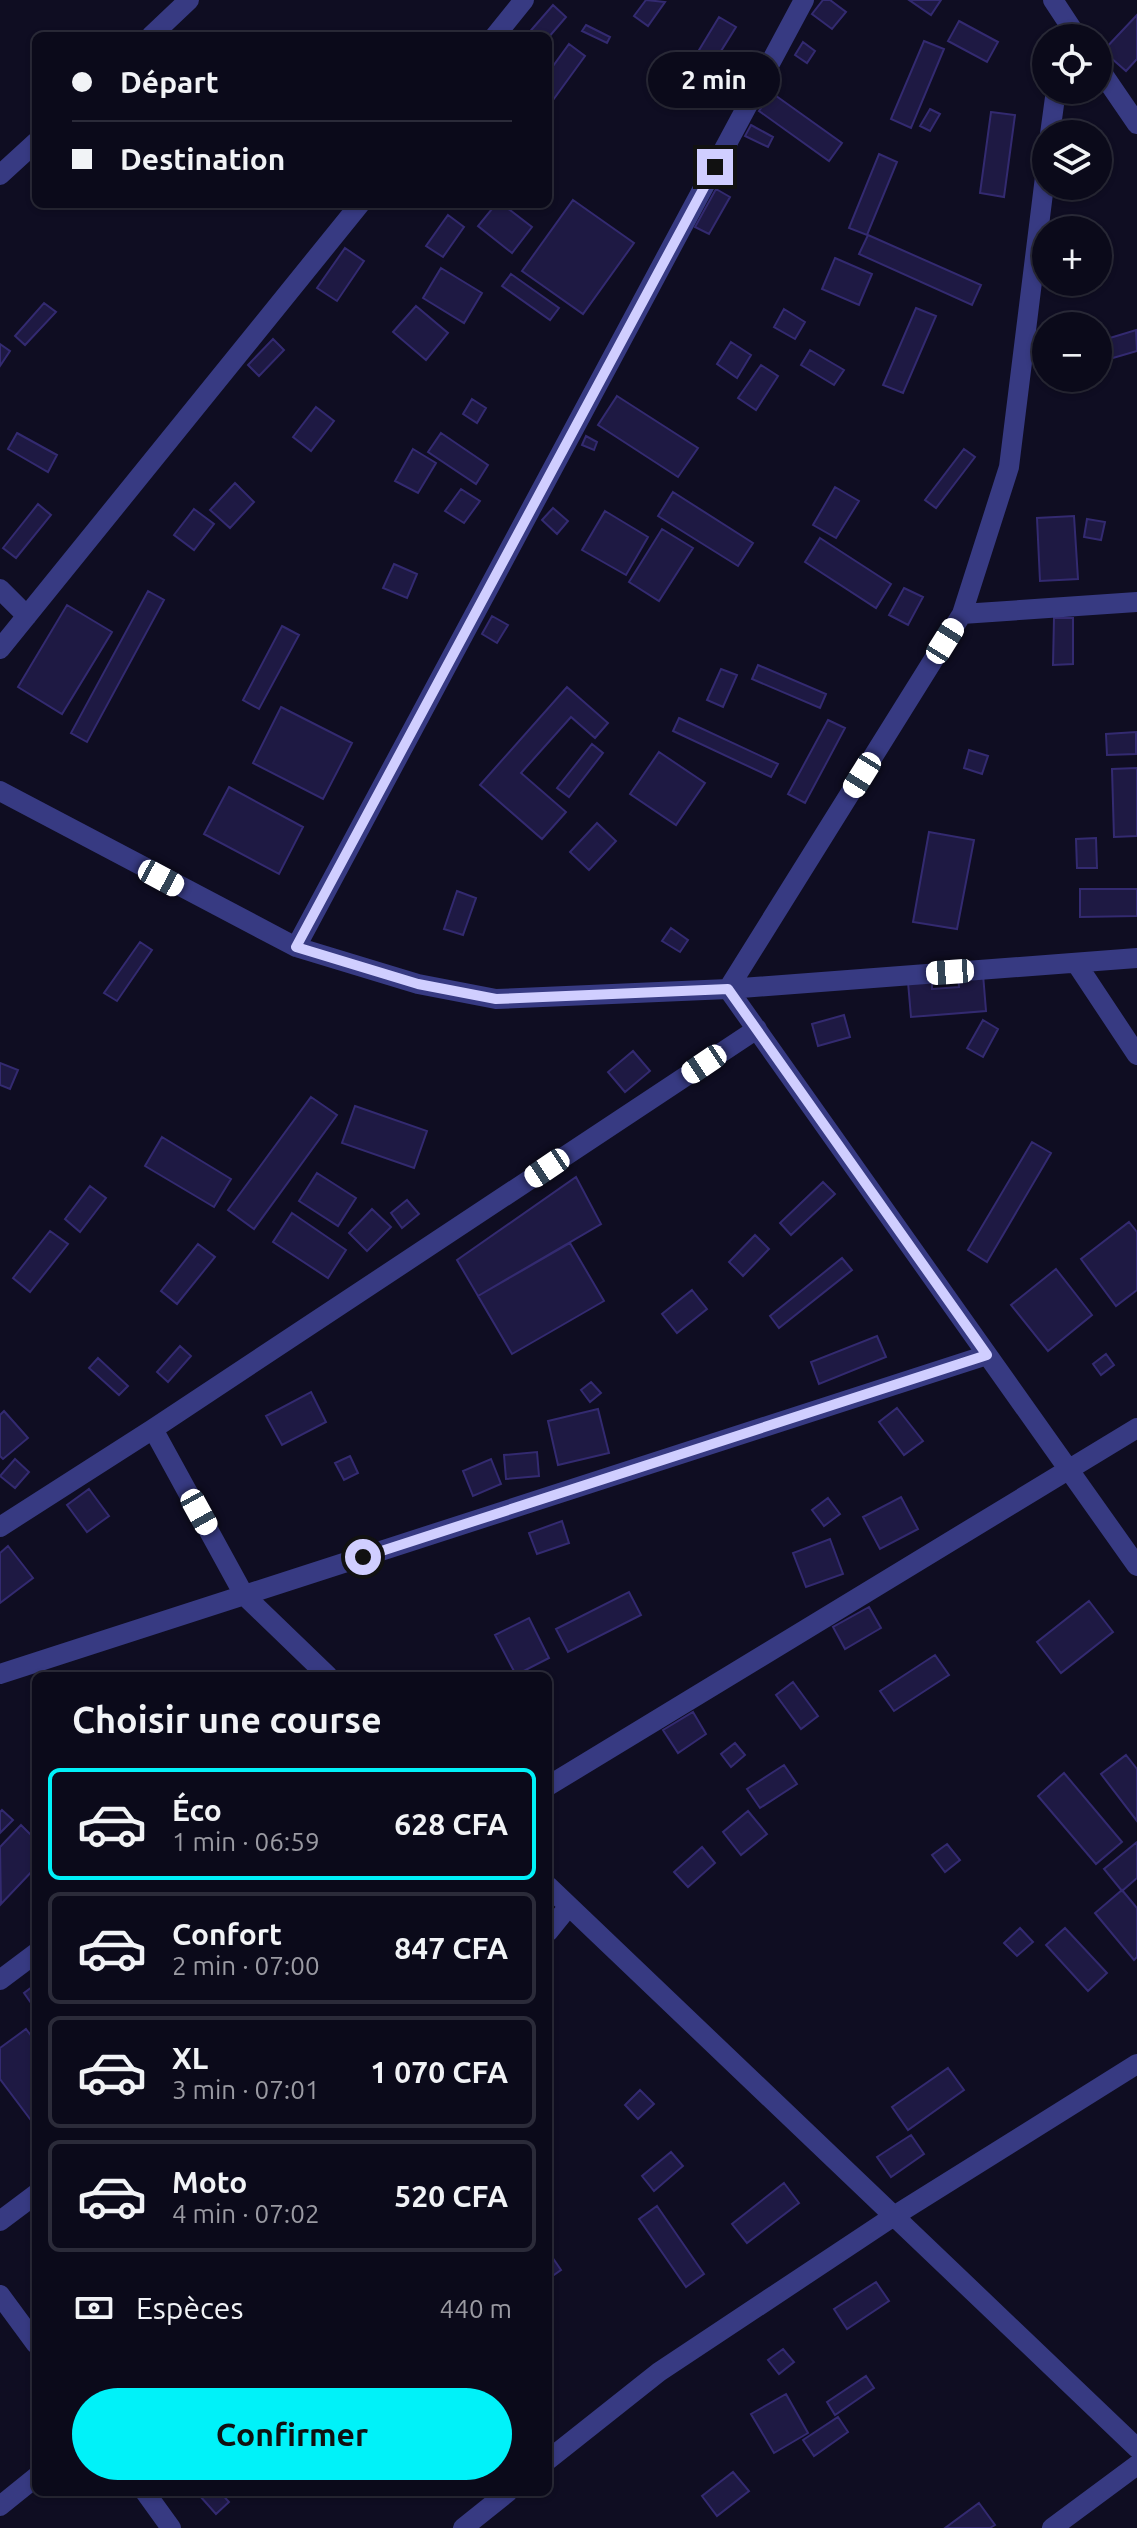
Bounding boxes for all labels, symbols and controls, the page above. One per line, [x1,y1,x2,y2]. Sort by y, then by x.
map controls [1032,24,1112,392]
button: locate [1032,24,1112,104]
callout: 2 min [649,51,781,107]
text: Départ [120,65,219,99]
text: 2 min [681,65,747,94]
button: layers [1032,120,1112,200]
text: Destination [120,142,285,176]
route end [697,149,733,185]
button: + [1032,216,1112,296]
button: − [1032,312,1112,392]
car [922,614,968,668]
car [839,748,885,802]
car [134,856,188,900]
car [925,958,975,986]
car [677,1041,731,1087]
car [520,1145,574,1191]
car [177,1485,221,1539]
route start [345,1539,381,1575]
text: Choisir une course [72,1699,382,1740]
icon: car [76,1788,148,1860]
text: Éco [172,1793,222,1827]
text: 628 CFA [394,1807,508,1841]
text: 1 min · 06:59 [172,1827,320,1856]
icon: car [76,1912,148,1984]
text: Confort [172,1917,282,1951]
text: 847 CFA [394,1931,508,1965]
text: 2 min · 07:00 [172,1951,320,1980]
icon: car [76,2036,148,2108]
text: XL [172,2041,208,2075]
text: 1 070 CFA [370,2055,508,2089]
text: 3 min · 07:01 [172,2075,320,2104]
icon: car [76,2160,148,2232]
text: Moto [172,2165,247,2199]
text: 520 CFA [394,2179,508,2213]
text: 4 min · 07:02 [172,2199,320,2228]
icon: cash [72,2286,116,2330]
text: Espèces [136,2291,243,2325]
text: 440 m [440,2294,512,2323]
button: Confirmer [72,2388,512,2480]

